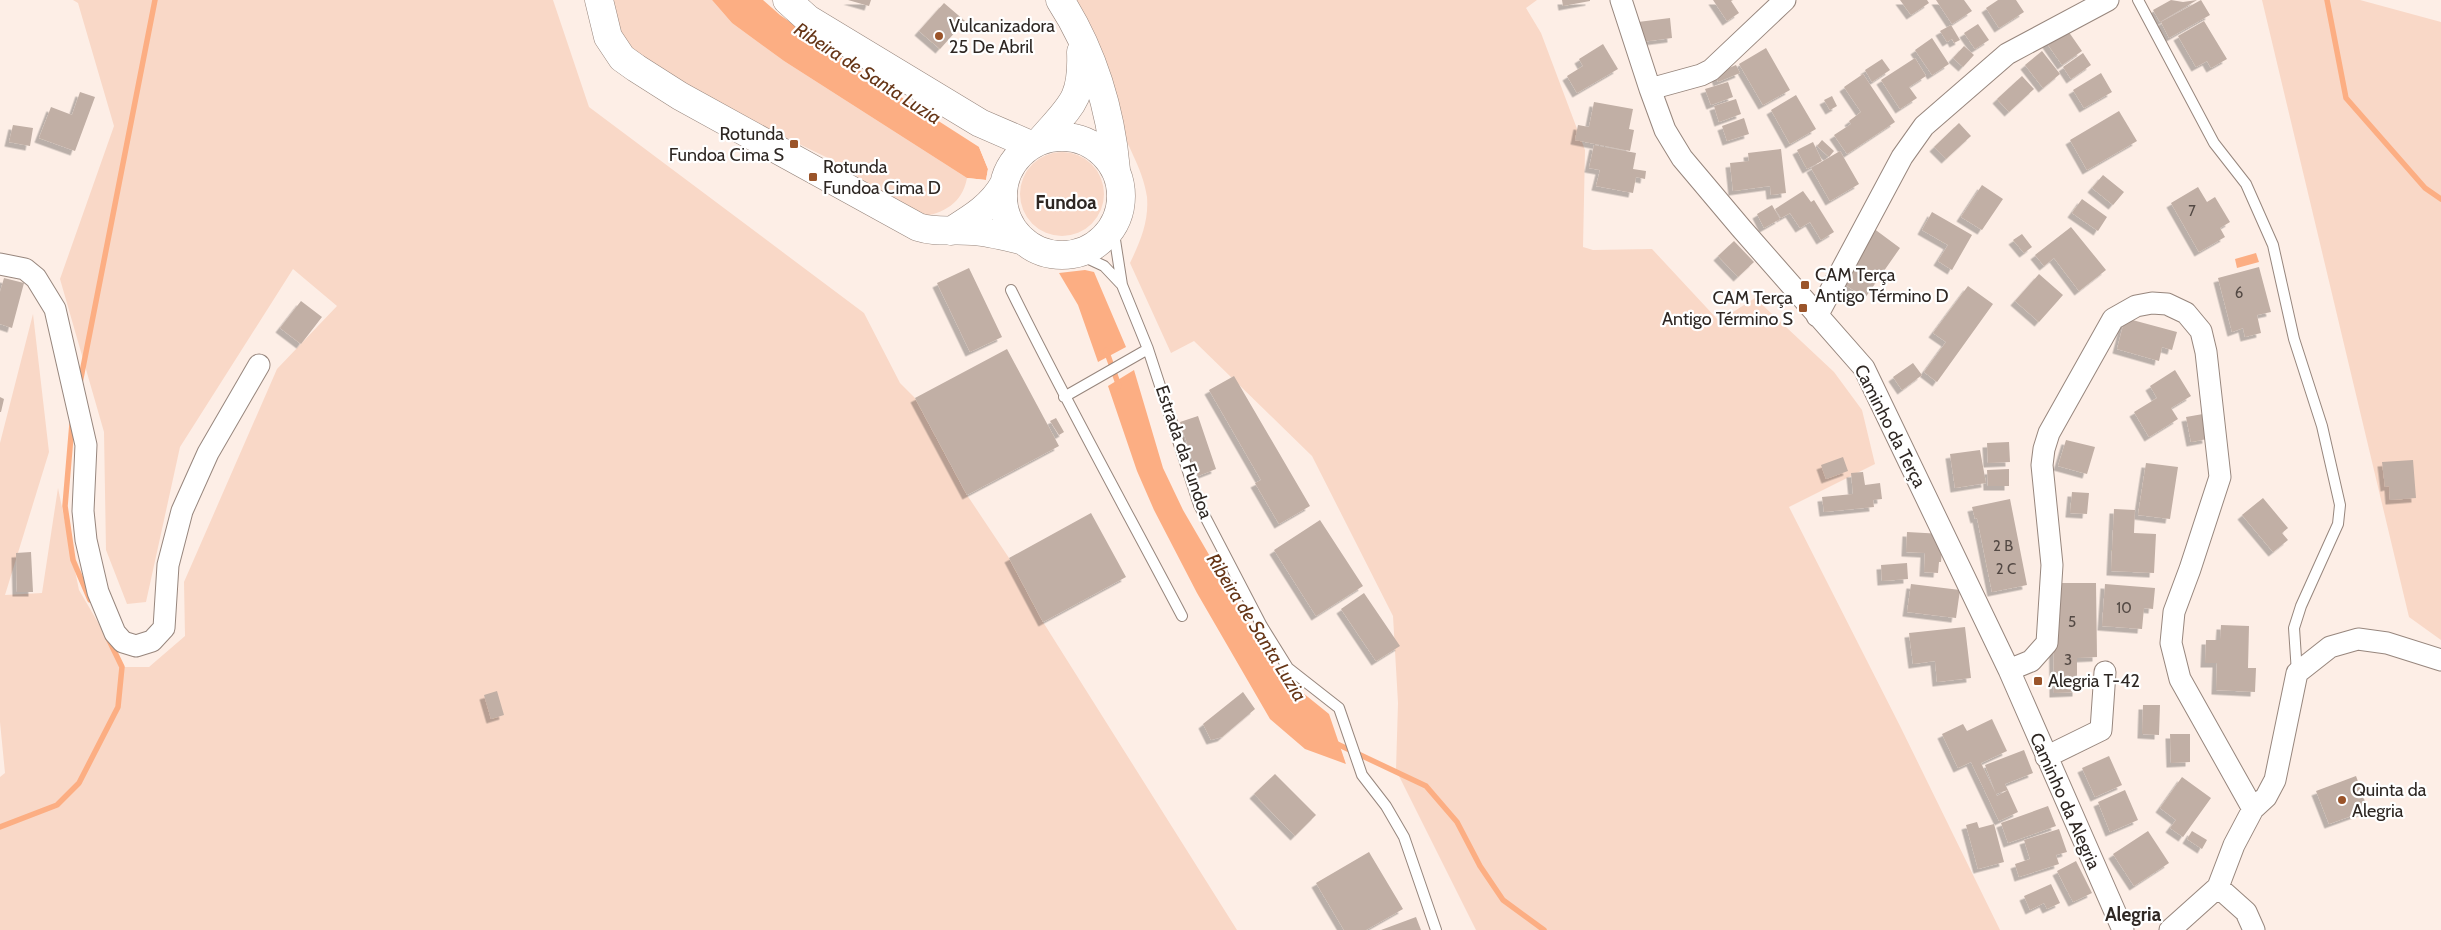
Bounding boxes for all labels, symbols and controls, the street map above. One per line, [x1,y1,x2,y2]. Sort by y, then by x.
place label: Vulcanizadora 25 De Abril [949,15,1055,58]
water label: Ribeira de Santa Luzia [790,17,945,129]
marker: Vulcanizadora 25 De Abril [933,30,945,42]
place label: Rotunda Fundoa Cima S [669,123,784,166]
marker: Rotunda Fundoa Cima S [788,138,800,150]
place label: Rotunda Fundoa Cima D [823,156,941,199]
marker: Rotunda Fundoa Cima D [807,171,819,183]
district label: Fundoa [1035,191,1097,214]
house number: 7 [2188,202,2196,220]
place label: CAM Terça Antigo Término D [1815,264,1949,307]
marker: CAM Terça Antigo Término D [1799,279,1811,291]
house number: 6 [2235,284,2243,302]
place label: CAM Terça Antigo Término S [1662,287,1793,330]
marker: CAM Terça Antigo Término S [1797,302,1809,314]
street label: Caminho da Terça [1849,361,1931,492]
street label: Estrada da Fundoa [1151,382,1217,522]
house number: 2 B [1993,537,2013,555]
water label: Ribeira de Santa Luzia [1202,549,1311,706]
house number: 2 C [1996,560,2016,578]
house number: 10 [2116,599,2132,617]
house number: 5 [2068,613,2076,631]
house number: 3 [2064,651,2072,669]
place label: Alegria T-42 [2048,670,2140,692]
marker: Alegria T-42 [2032,675,2044,687]
street label: Caminho da Alegria [2025,729,2105,873]
place label: Quinta da Alegria [2352,779,2427,822]
marker: Quinta da Alegria [2336,794,2348,806]
district label: Alegria [2105,903,2162,926]

